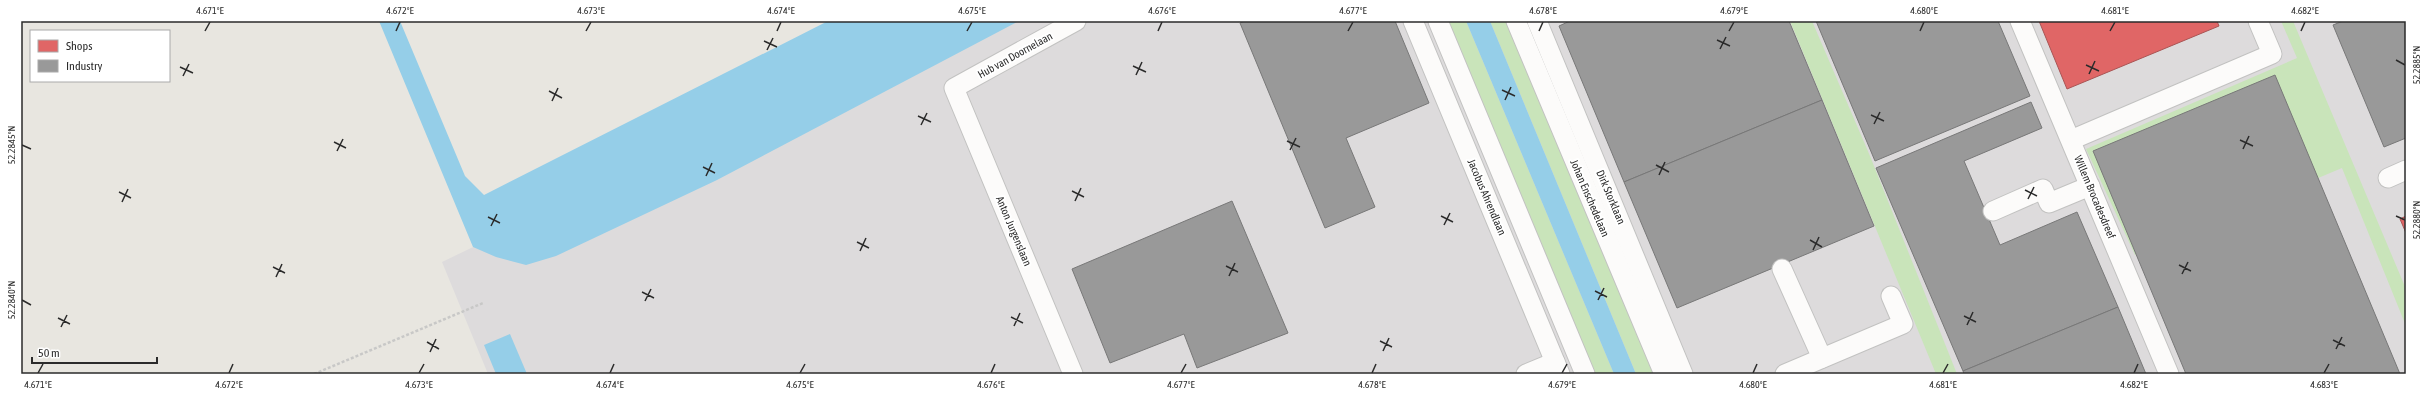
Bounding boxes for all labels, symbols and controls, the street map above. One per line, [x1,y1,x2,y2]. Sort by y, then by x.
text: 4.671°E [196,5,225,16]
text: 4.672°E [386,5,415,16]
text: 4.673°E [577,5,606,16]
text: 4.674°E [767,5,796,16]
text: 4.675°E [958,5,987,16]
text: 4.676°E [1148,5,1177,16]
text: 4.677°E [1339,5,1368,16]
text: 4.678°E [1529,5,1558,16]
text: 4.679°E [1720,5,1749,16]
text: 4.680°E [1910,5,1939,16]
text: 4.681°E [2101,5,2130,16]
text: 4.682°E [2291,5,2320,16]
legend [30,30,170,82]
street label: Hub van Doornelaan [976,30,1054,80]
text: Shops [66,39,92,53]
text: 52.2885°N [2411,46,2422,84]
text: Industry [66,59,103,73]
text: 52.2845°N [6,126,17,164]
street label: Willem Brocadesdreef [2072,154,2118,240]
street label: Jacobus Ahrendlaan [1465,157,1509,237]
street label: Johan Enschedelaan [1568,157,1612,239]
street label: Dirk Storklaan [1594,168,1628,226]
street label: Anton Jurgenslaan [994,194,1034,268]
text: 52.2880°N [2411,201,2422,239]
text: 52.2840°N [6,281,17,319]
scale bar [32,339,157,365]
text: 50 m [38,346,60,360]
text: 4.671°E [24,379,53,390]
text: 4.672°E [215,379,244,390]
text: 4.673°E [405,379,434,390]
text: 4.674°E [596,379,625,390]
text: 4.675°E [786,379,815,390]
text: 4.676°E [977,379,1006,390]
text: 4.677°E [1167,379,1196,390]
text: 4.678°E [1358,379,1387,390]
text: 4.679°E [1548,379,1577,390]
text: 4.680°E [1739,379,1768,390]
text: 4.681°E [1929,379,1958,390]
text: 4.682°E [2120,379,2149,390]
text: 4.683°E [2310,379,2339,390]

